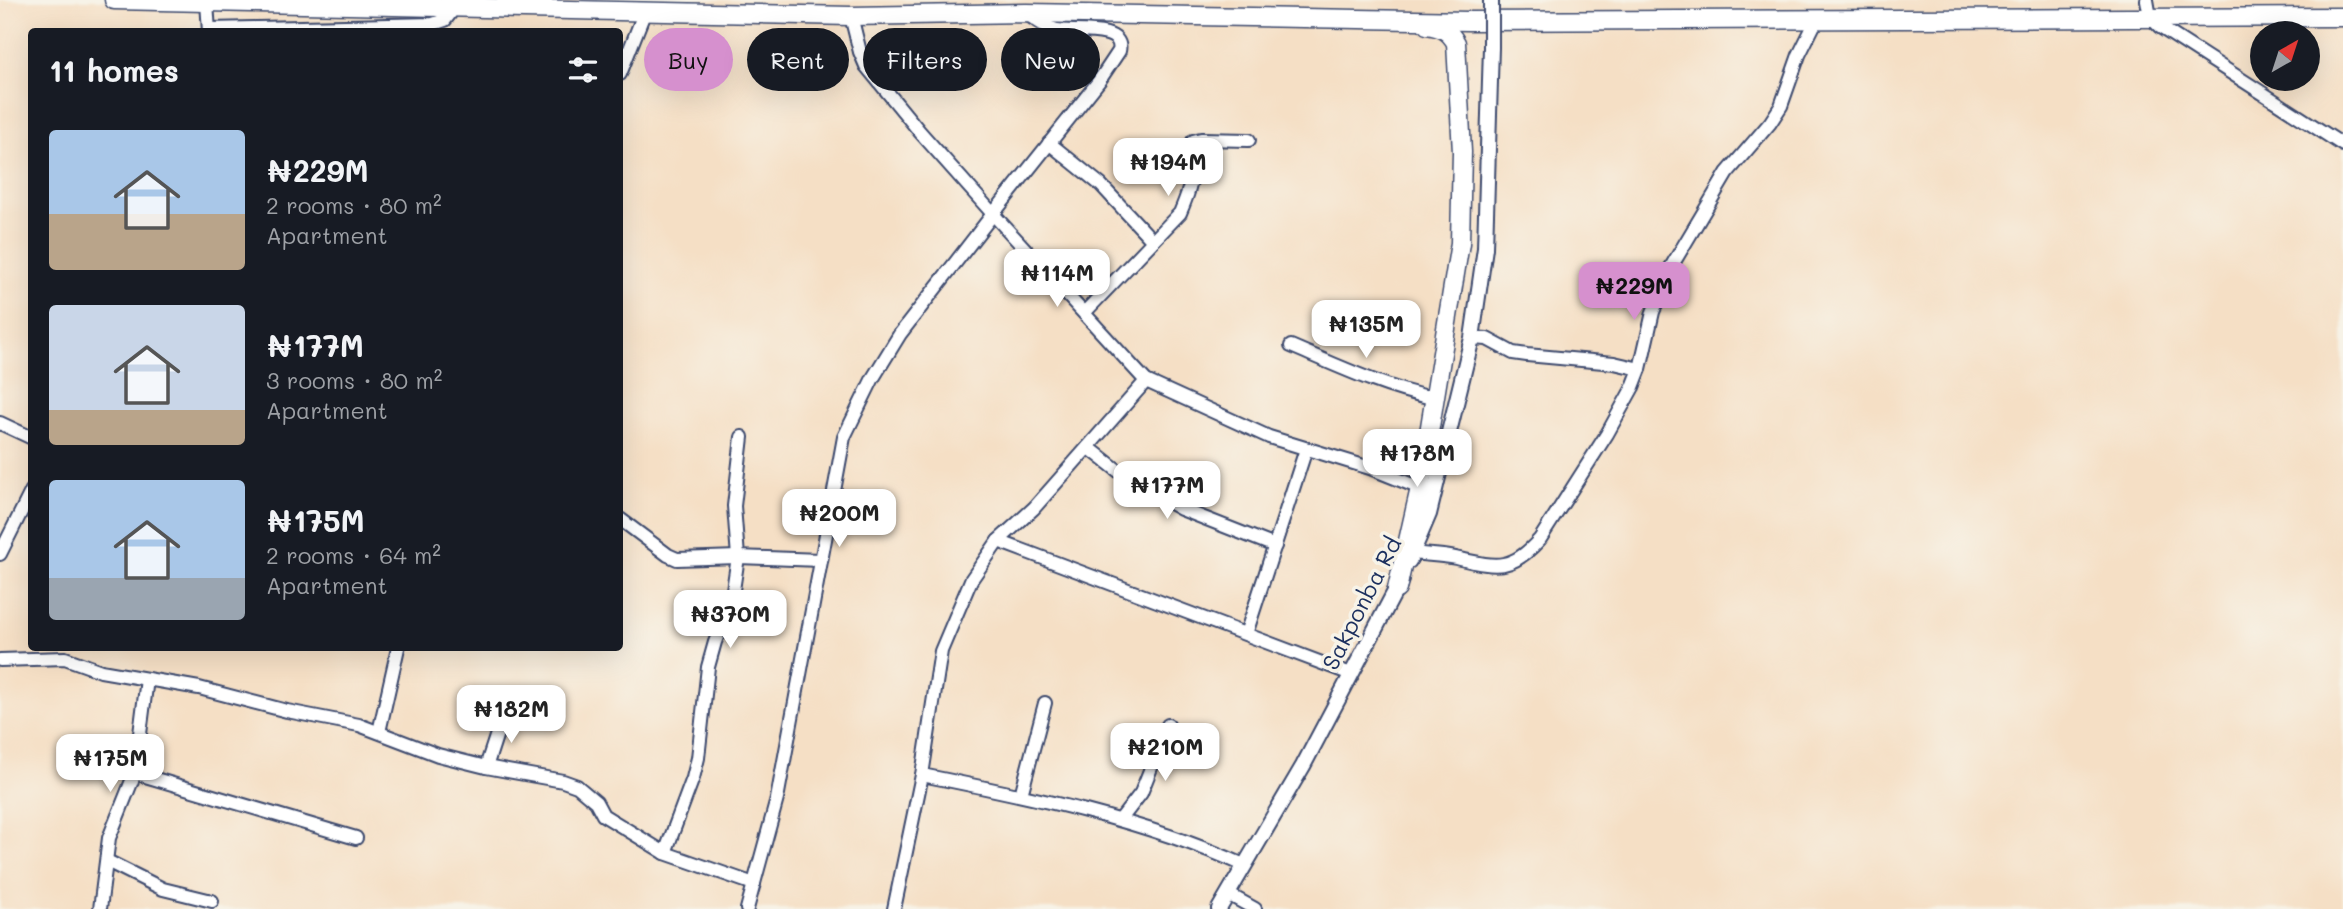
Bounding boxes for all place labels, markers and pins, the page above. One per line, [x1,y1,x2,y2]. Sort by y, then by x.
pin: ₦194M [1119,138,1217,198]
pin: ₦114M [1008,250,1106,309]
pin: ₦229M [1585,262,1683,322]
pin: ₦135M [1317,300,1415,360]
pin: ₦178M [1368,430,1466,489]
pin: ₦177M [1118,462,1216,521]
pin: ₦200M [790,490,888,549]
pin: ₦370M [681,590,779,650]
pin: ₦182M [462,686,560,745]
pin: ₦210M [1116,724,1214,783]
pin: ₦175M [61,734,159,794]

